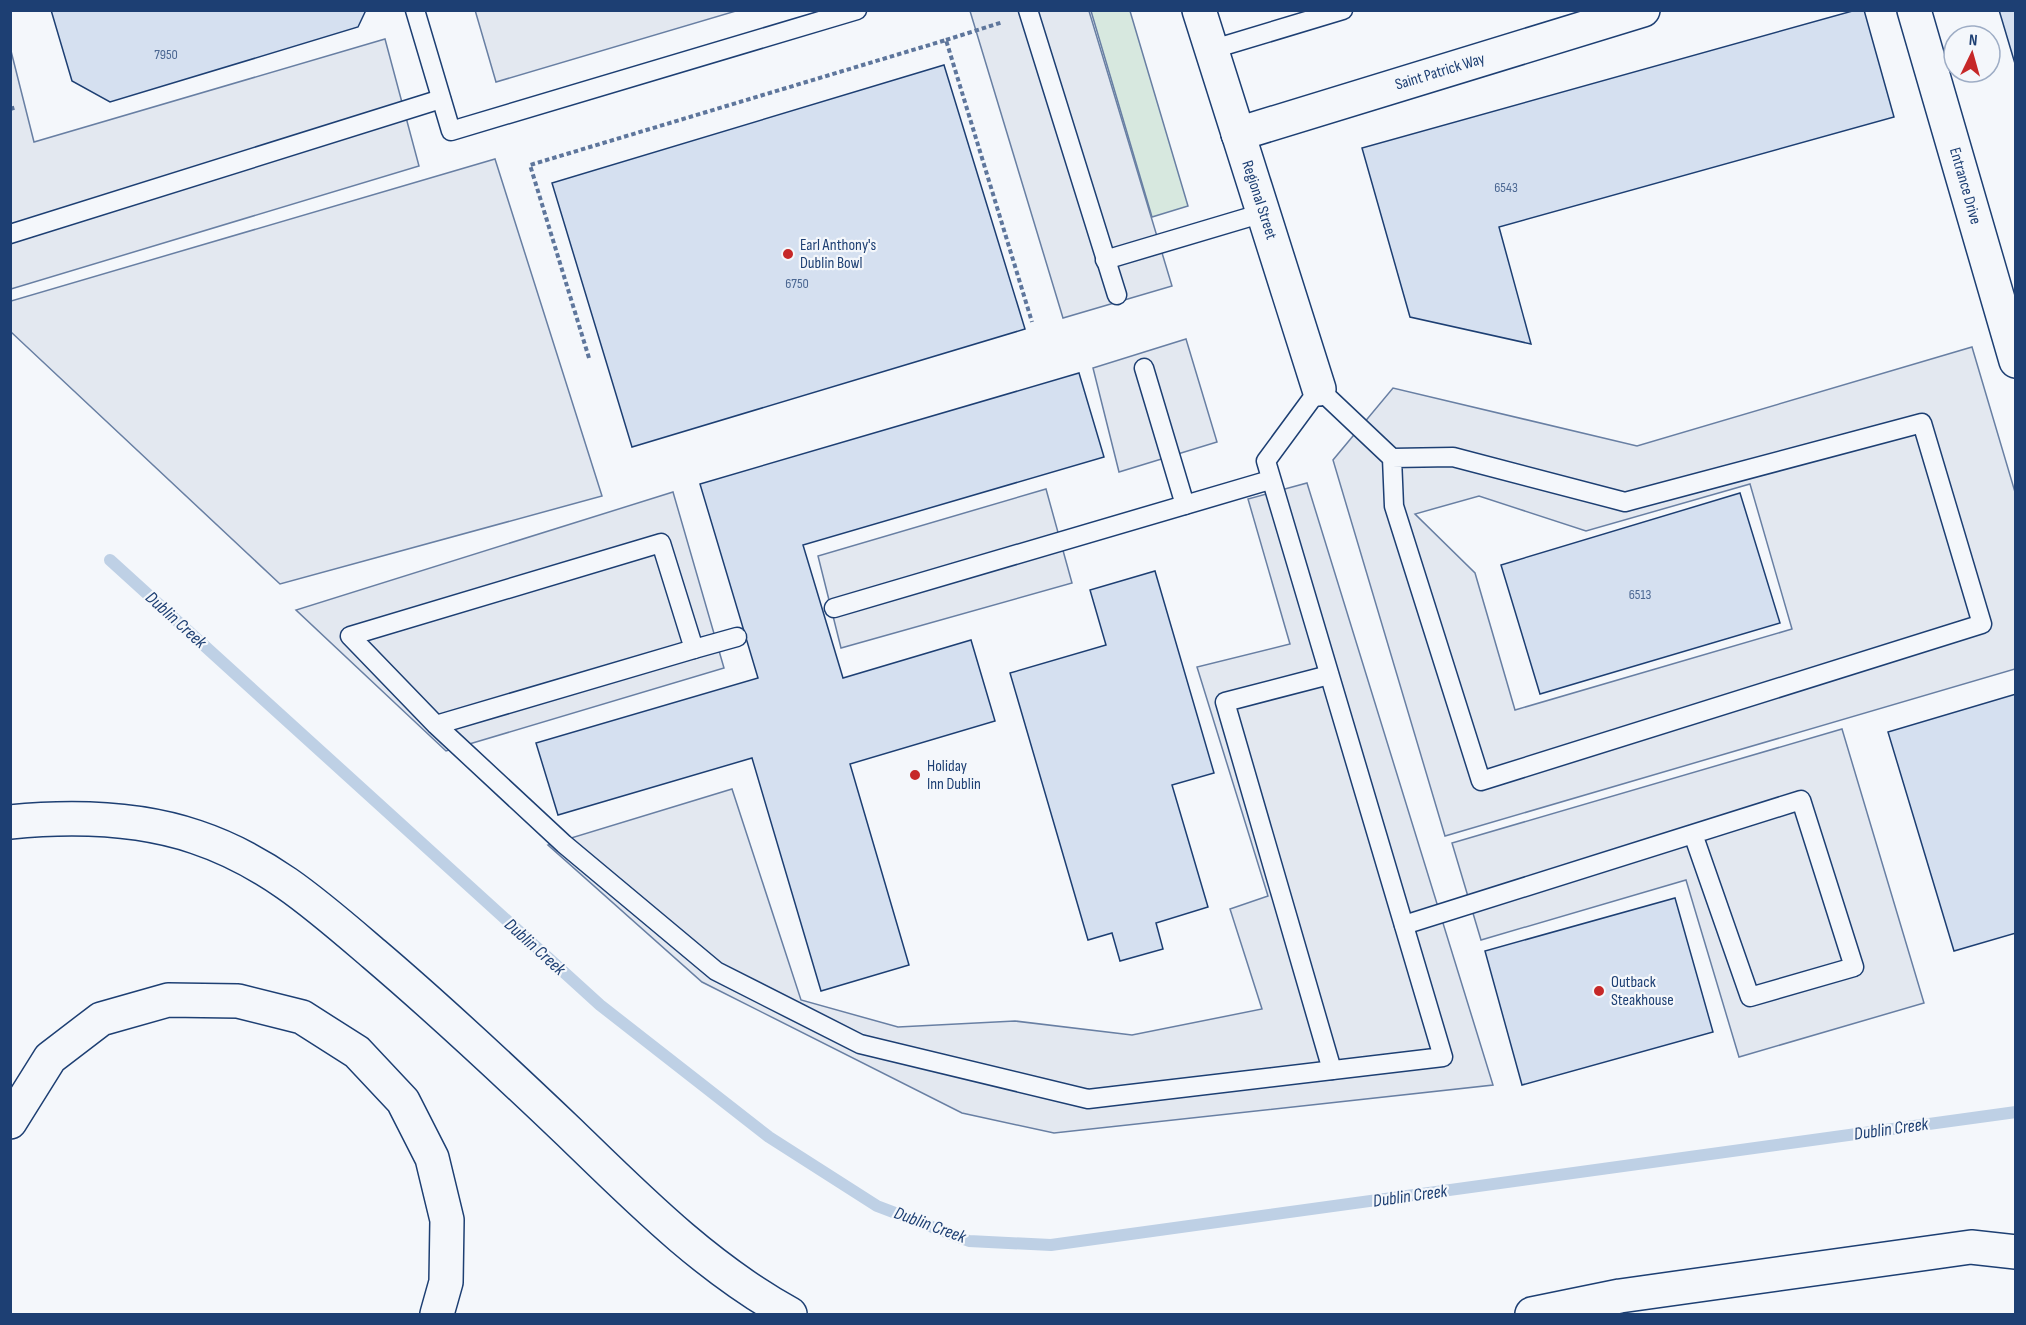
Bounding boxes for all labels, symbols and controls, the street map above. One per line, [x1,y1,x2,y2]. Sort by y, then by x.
north arrow [1942,24,2002,84]
text: N [1968,31,1978,50]
house number: 7950 [154,46,178,63]
street label: Saint Patrick Way [1393,49,1487,95]
street label: Entrance Drive [1945,145,1985,227]
street label: Regional Street [1237,158,1281,242]
house number: 6543 [1494,179,1518,196]
place label: Earl Anthony's Dublin Bowl [800,236,877,273]
marker: Earl Anthony's Dublin Bowl [781,247,795,261]
house number: 6750 [785,275,809,292]
house number: 6513 [1629,586,1651,603]
water label: Dublin Creek [141,587,212,654]
place label: Holiday Inn Dublin [927,757,981,794]
marker: Holiday Inn Dublin [908,768,922,782]
water label: Dublin Creek [500,914,571,981]
place label: Outback Steakhouse [1611,973,1674,1010]
marker: Outback Steakhouse [1592,984,1606,998]
water label: Dublin Creek [1853,1113,1931,1145]
water label: Dublin Creek [1372,1180,1450,1212]
water label: Dublin Creek [891,1202,970,1248]

